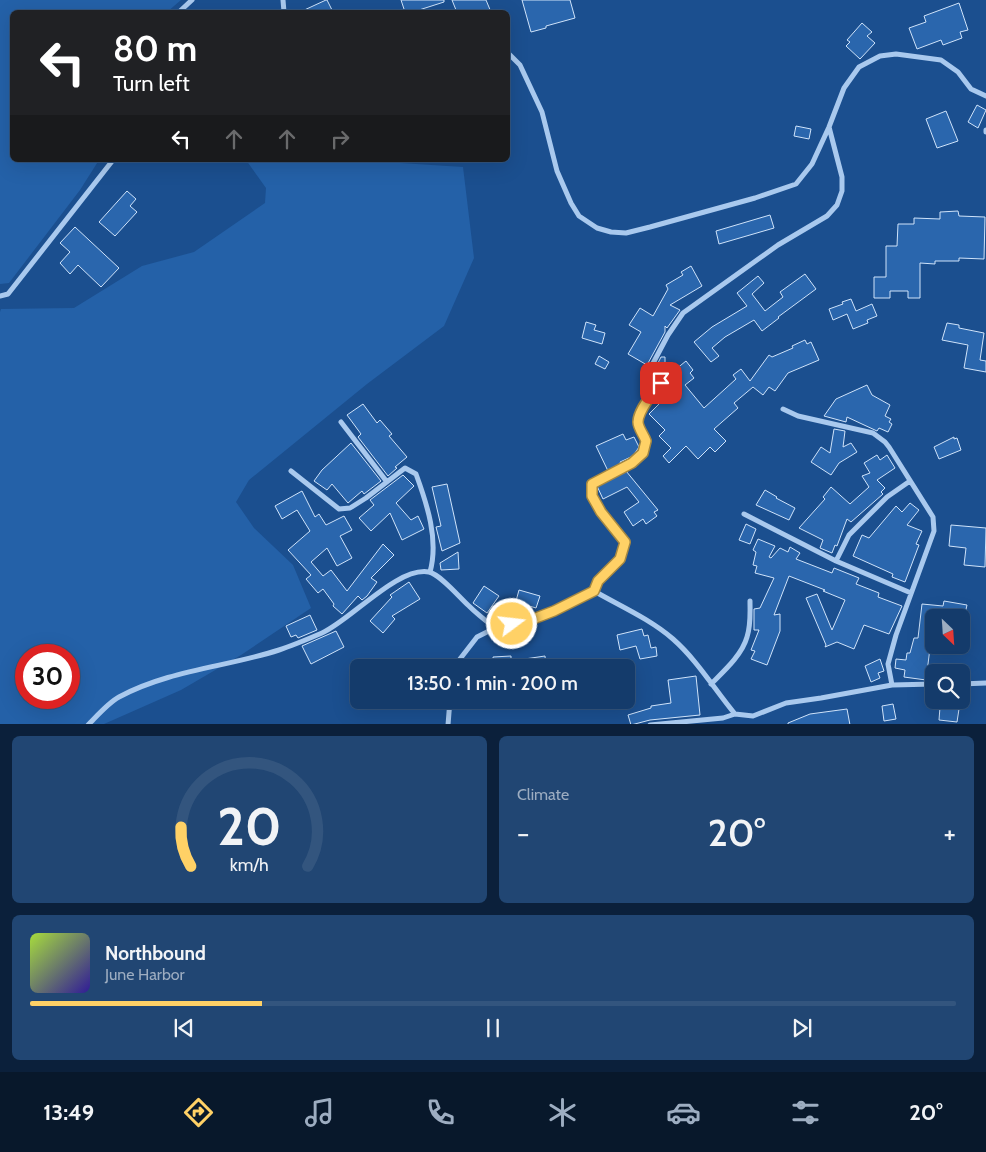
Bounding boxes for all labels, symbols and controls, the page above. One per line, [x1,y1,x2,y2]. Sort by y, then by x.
text: 80 m [113,27,197,70]
icon: left [30,30,95,95]
text: Turn left [113,70,190,97]
icon: left [167,125,195,153]
icon: ahead [220,125,248,153]
icon: ahead [273,125,301,153]
icon: right [326,125,354,153]
pin [640,362,682,404]
icon: arrive [647,369,675,397]
position arrow [485,597,537,649]
north arrow [925,609,970,654]
map controls [925,609,970,709]
speed limit sign: 30 [15,644,80,709]
button: search [925,664,970,709]
text: 13:50 · 1 min · 200 m [407,672,578,695]
text: Climate [517,785,569,804]
text: 20 [217,795,282,858]
text: 20° [708,809,765,856]
text: − [517,816,529,850]
text: + [944,816,956,850]
text: km/h [230,854,269,875]
text: Northbound [105,942,206,965]
text: June Harbor [105,965,185,984]
icon: previous [170,1014,198,1042]
icon: pause [479,1014,507,1042]
icon: next [788,1014,816,1042]
icon: directions [181,1095,216,1130]
icon: music [302,1095,337,1130]
icon: phone [423,1095,458,1130]
icon: climate [545,1095,580,1130]
icon: car [666,1095,701,1130]
icon: filters [788,1095,823,1130]
text: 13:49 [43,1099,94,1126]
text: 20° [909,1099,943,1126]

